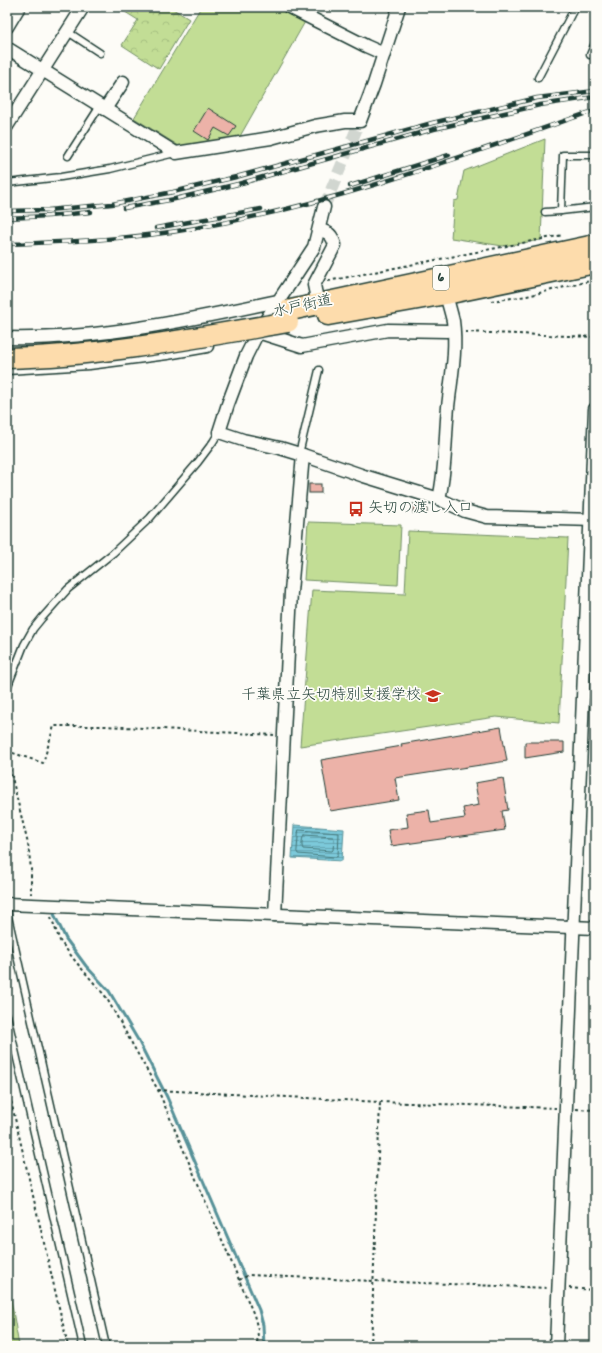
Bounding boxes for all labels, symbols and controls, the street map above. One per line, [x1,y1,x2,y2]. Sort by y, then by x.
road number: 6 [433,266,449,290]
street label: 水戸街道 [271,290,335,324]
place label: 矢切の渡し入口 [368,498,473,520]
bus stop icon: 矢切の渡し入口 [347,500,365,518]
place label: 千葉県立矢切特別支援学校 [241,685,421,707]
school or university icon: 千葉県立矢切特別支援学校 [424,687,442,705]

